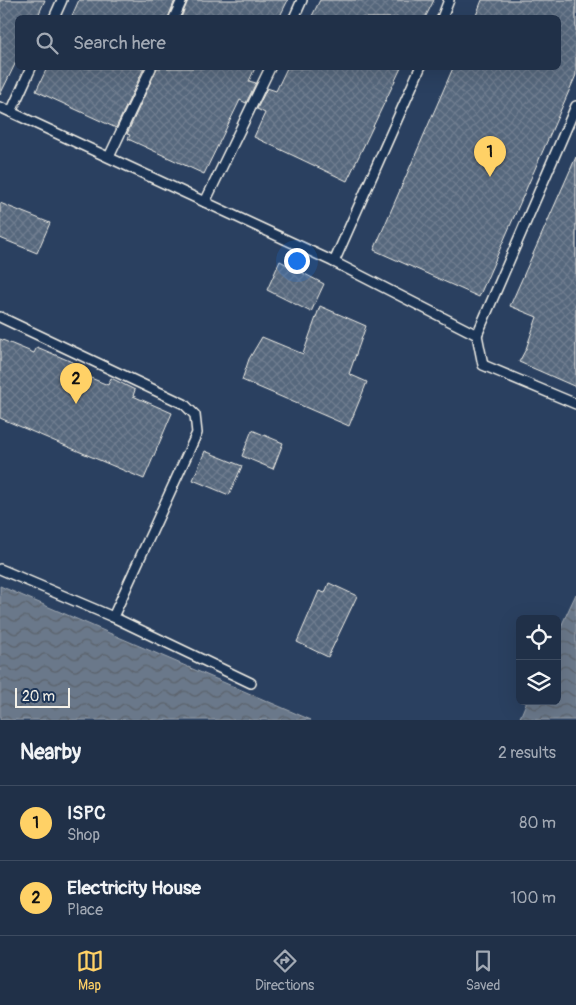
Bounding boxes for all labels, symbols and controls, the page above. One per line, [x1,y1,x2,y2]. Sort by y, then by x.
search box [15,15,561,70]
icon: search [33,29,61,57]
text: Search here [73,31,166,55]
pin: 1 [474,136,506,177]
your location [284,248,310,274]
pin: 2 [60,363,92,404]
map controls [516,615,561,705]
button: locate [516,615,561,660]
button: layers [516,660,561,705]
scale bar [15,685,70,708]
text: 20 m [22,688,55,705]
text: Nearby [20,739,81,766]
text: 2 results [498,743,556,763]
text: ISPC [67,801,106,825]
text: 1 [33,813,39,833]
text: 80 m [519,813,556,833]
text: Shop [67,825,100,845]
text: Electricity House [67,876,201,900]
text: 2 [32,888,40,908]
text: 100 m [510,888,556,908]
text: Place [67,900,103,920]
tab: Map [76,947,104,994]
tab: Directions [255,947,314,994]
tab: Saved [466,947,500,994]

